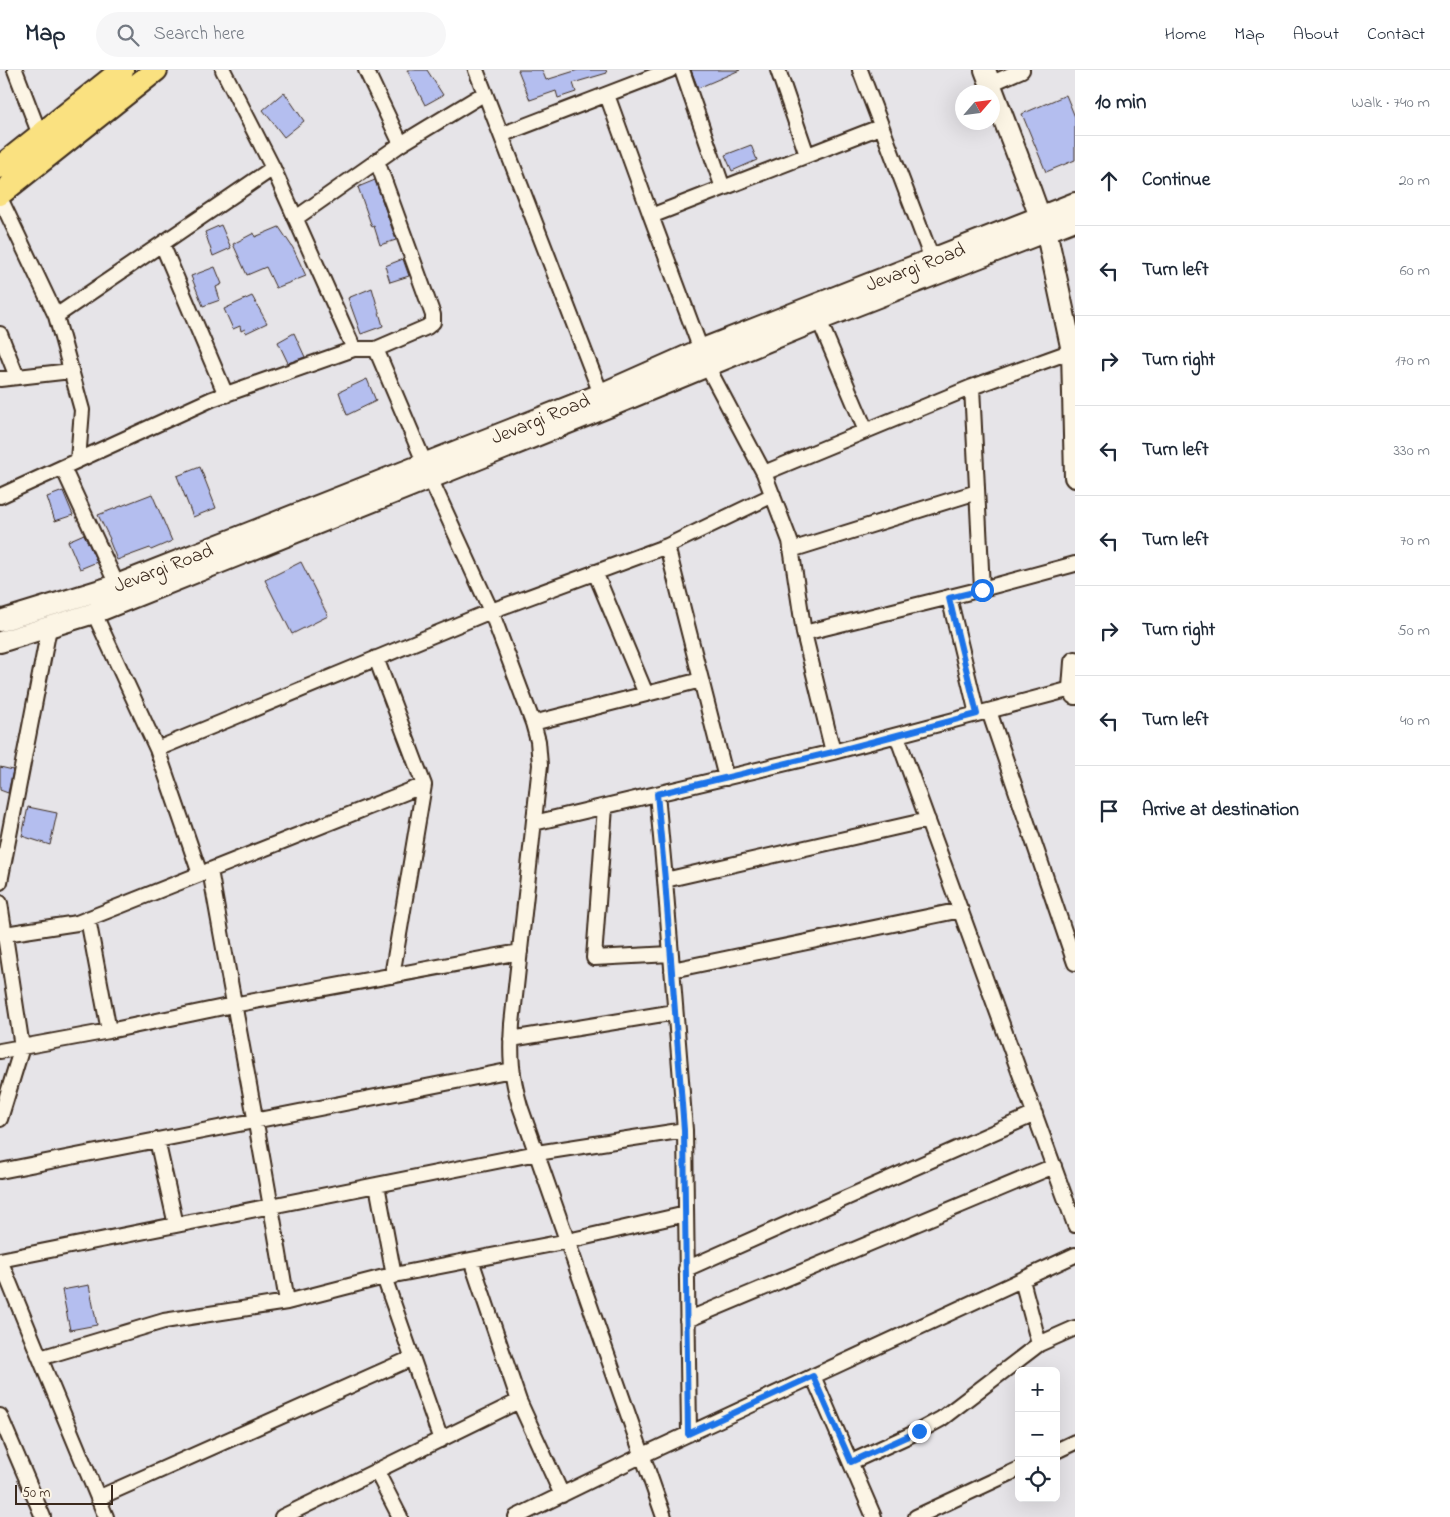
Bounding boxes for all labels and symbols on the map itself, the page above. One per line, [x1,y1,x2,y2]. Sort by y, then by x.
north arrow [955,85,1000,130]
street label: Jevargi Road [862,236,970,302]
street label: Jevargi Road [487,387,595,454]
street label: Jevargi Road [110,537,218,603]
route start [971,579,994,602]
route end [908,1420,931,1443]
scale bar [15,1482,112,1505]

